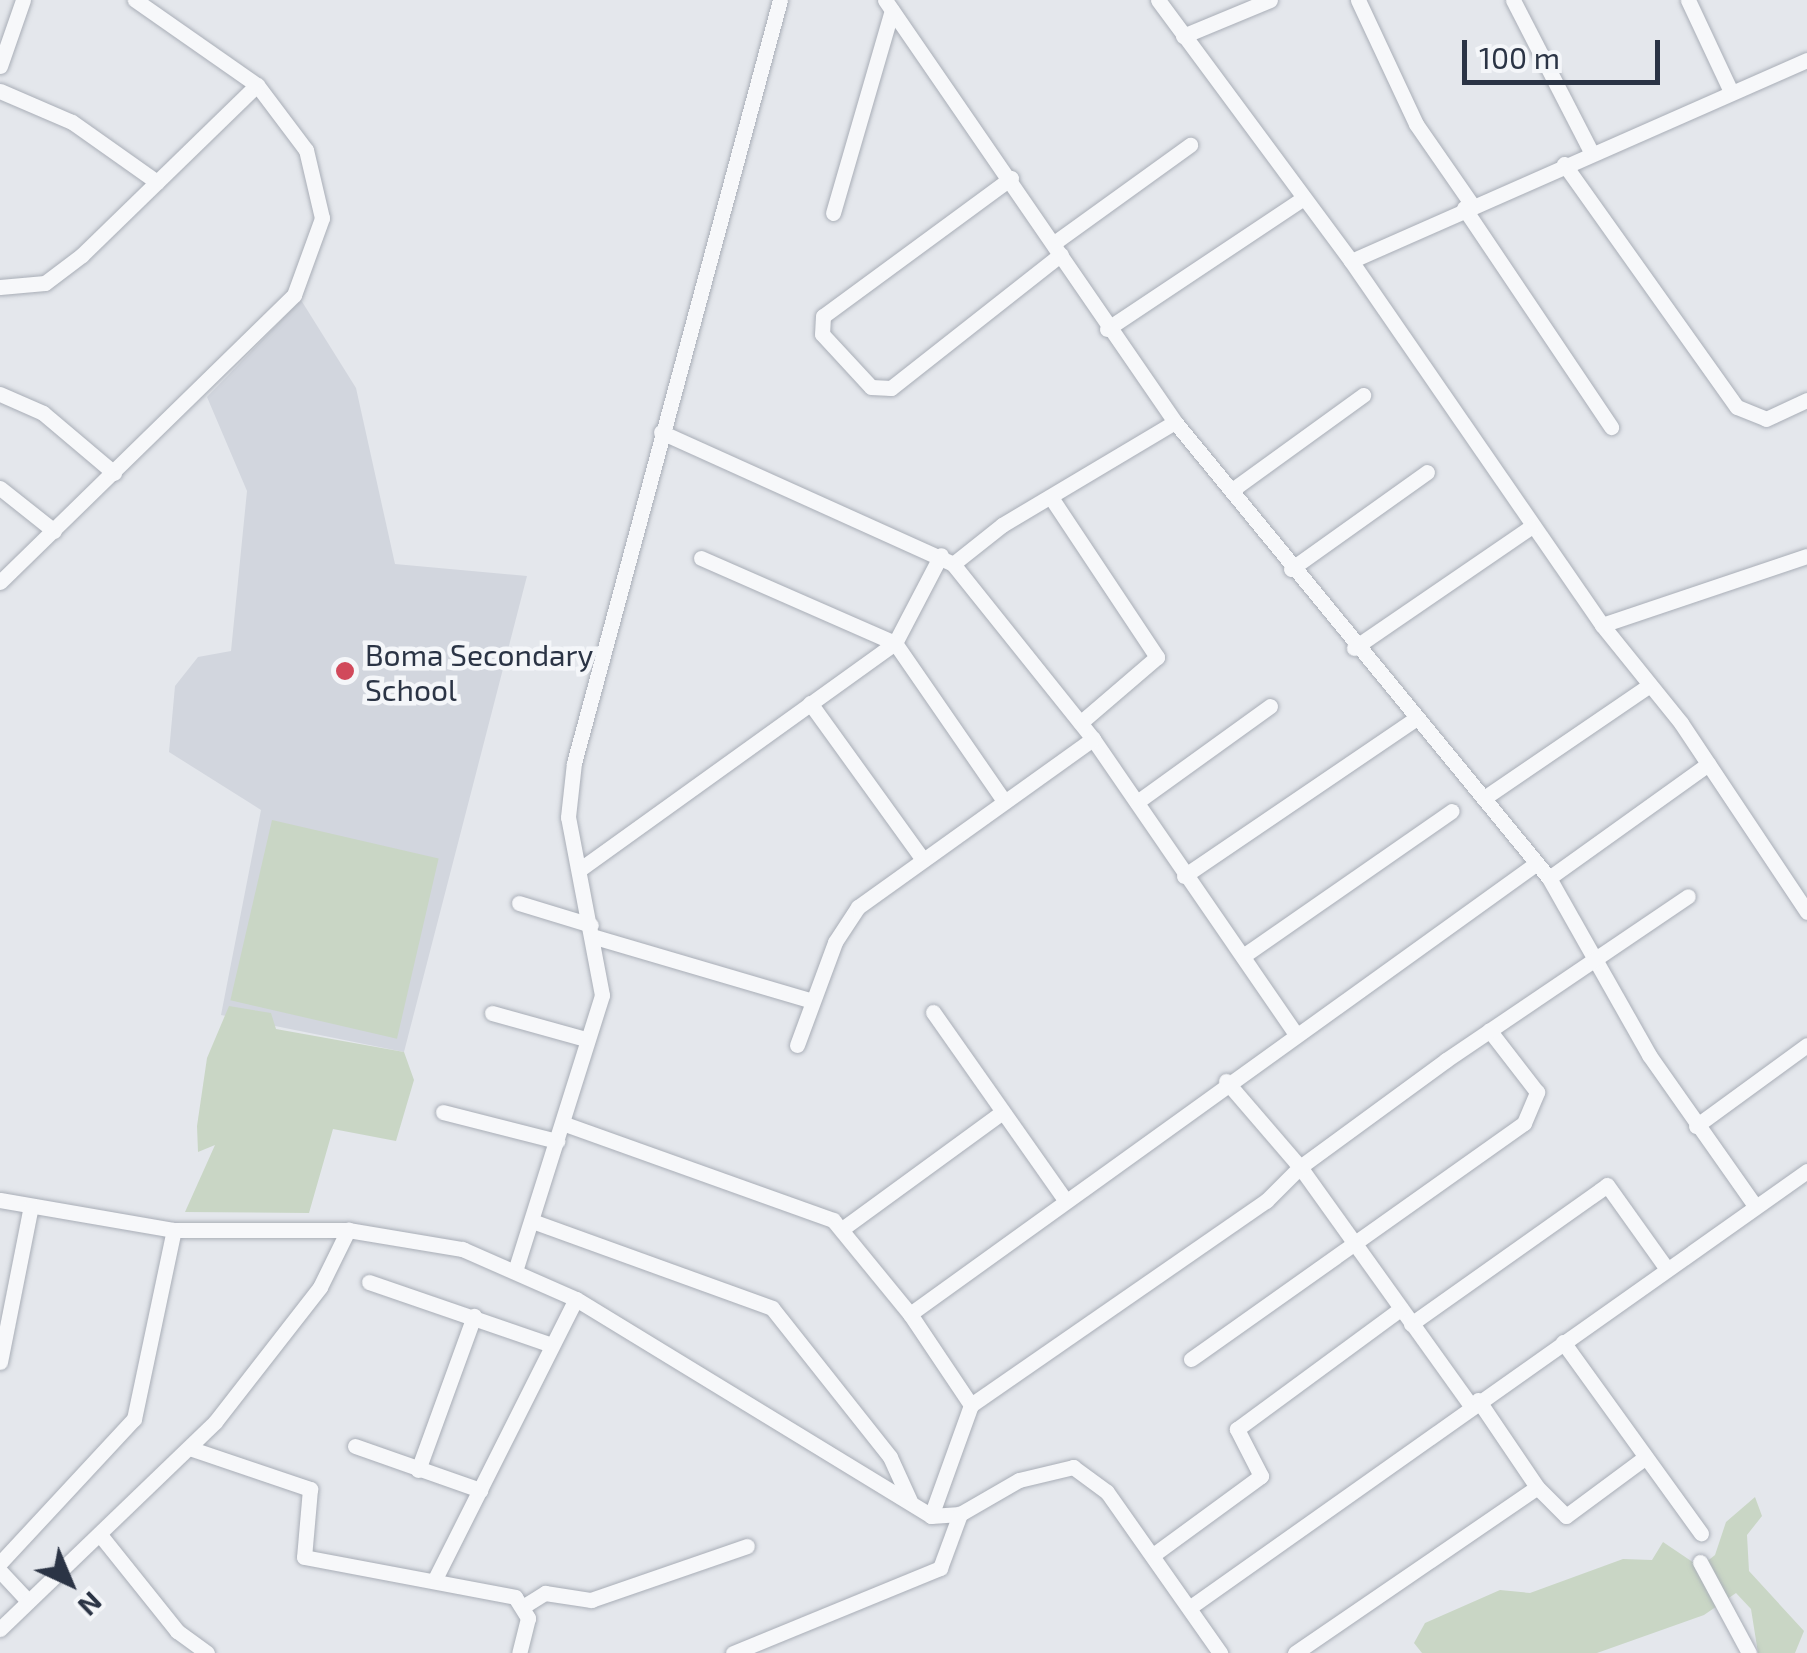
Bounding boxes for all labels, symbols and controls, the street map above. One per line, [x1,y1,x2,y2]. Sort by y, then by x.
scale bar [1467,20,1664,82]
text: 100 m [1479,39,1560,75]
place label: Boma Secondary School [365,636,593,706]
marker: Boma Secondary School [334,660,356,682]
north arrow [20,1533,120,1633]
text: N [72,1585,110,1624]

